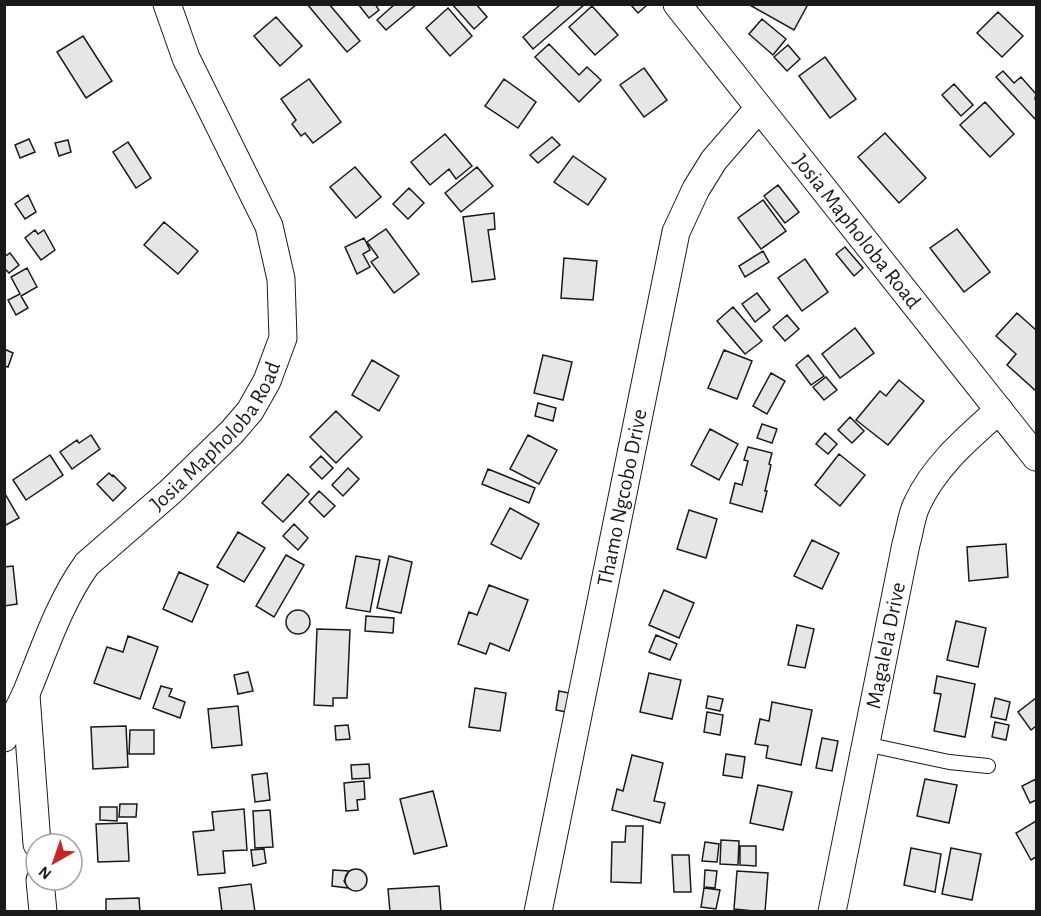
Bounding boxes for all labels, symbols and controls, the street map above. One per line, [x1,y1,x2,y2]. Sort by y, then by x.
street label: Josia Mapholoba Road [789,150,925,313]
street label: Josia Mapholoba Road [146,359,284,515]
street label: Thamo Ngcobo Drive [593,407,651,588]
street label: Magalela Drive [862,580,909,711]
north arrow [24,832,84,892]
text: N [36,863,54,882]

